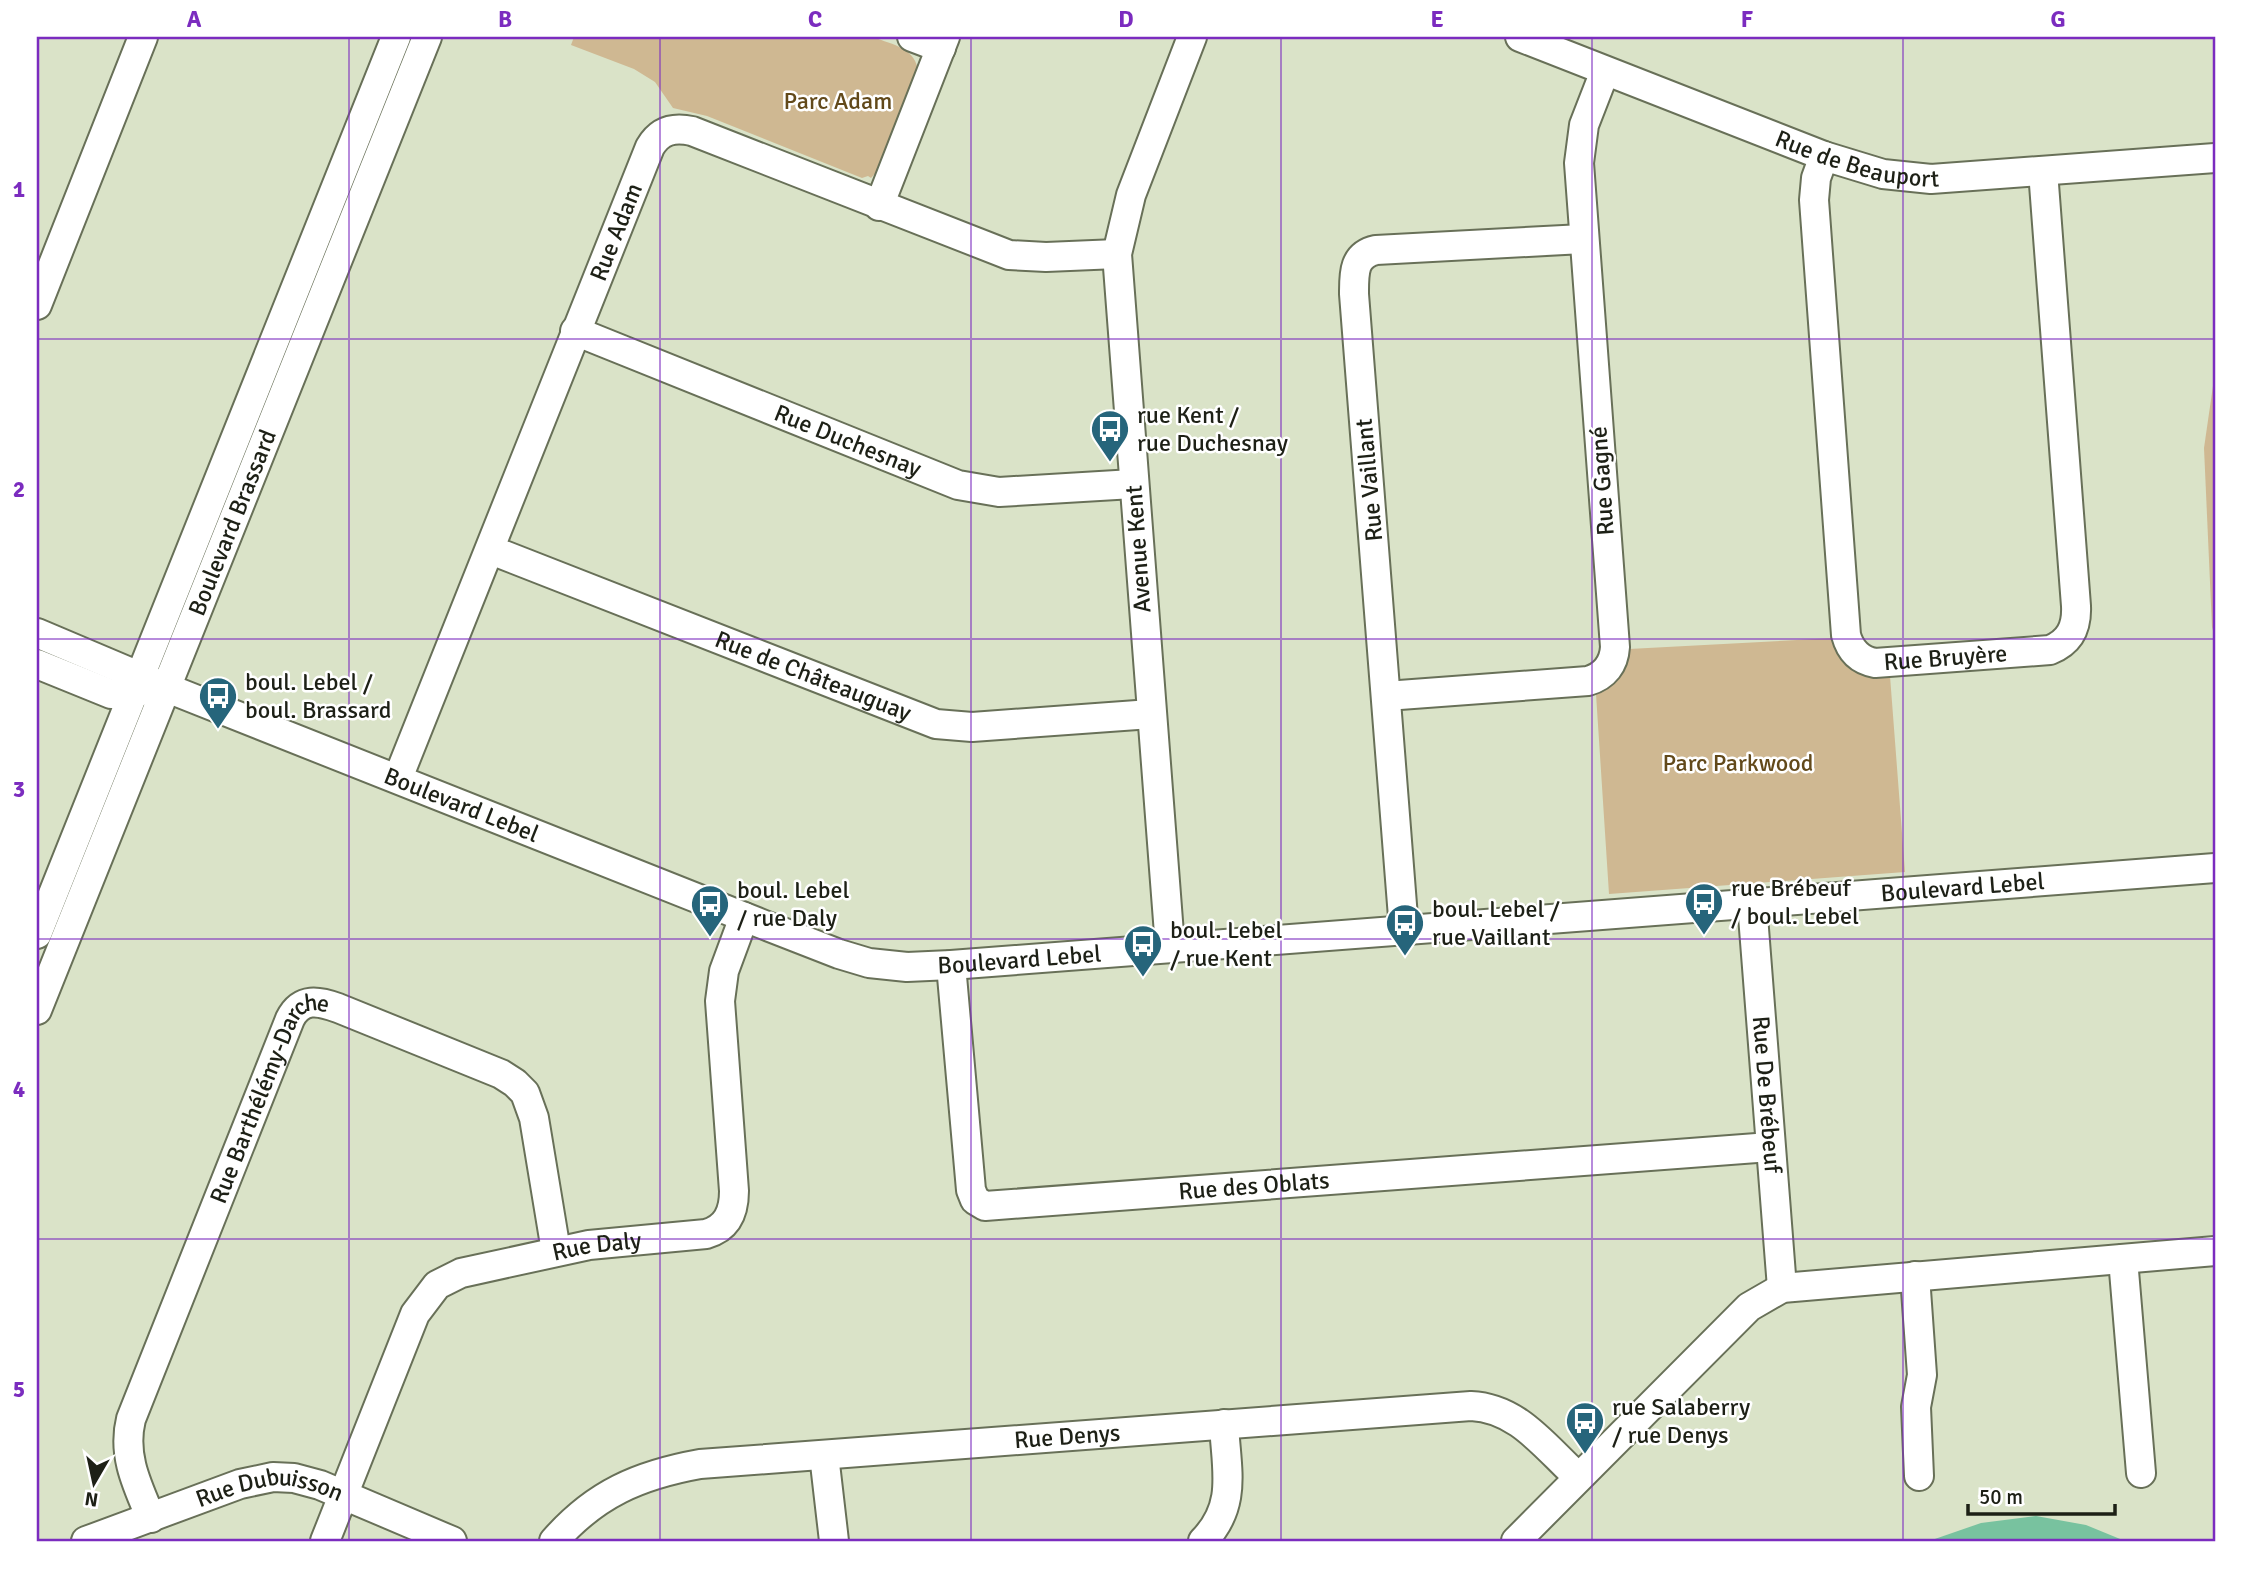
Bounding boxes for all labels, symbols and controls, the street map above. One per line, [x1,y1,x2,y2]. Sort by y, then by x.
text: A [187,5,202,34]
text: B [498,5,512,34]
text: C [808,5,822,34]
text: D [1118,5,1134,34]
text: E [1430,5,1444,34]
text: F [1741,5,1753,34]
text: G [2050,5,2066,34]
park label: Parc Adam [784,86,892,116]
street label: Rue de Beauport [1771,123,1940,194]
text: 1 [13,175,25,204]
street label: Rue Adam [583,179,649,285]
street label: Rue Duchesnay [770,398,926,484]
place label: rue Kent / rue Duchesnay [1137,400,1288,458]
bus stop icon: rue Kent / rue Duchesnay [1089,408,1131,463]
street label: Rue Vaillant [1349,417,1389,543]
street label: Boulevard Brassard [182,425,283,620]
street label: Rue Gagné [1583,425,1621,537]
text: 2 [13,475,25,504]
street label: Avenue Kent [1119,484,1157,614]
street label: Rue de Châteauguay [711,624,916,728]
street label: Rue Bruyère [1883,638,2008,677]
place label: boul. Lebel / boul. Brassard [245,667,391,725]
bus stop icon: boul. Lebel / boul. Brassard [197,675,239,730]
park label: Parc Parkwood [1662,748,1814,778]
street label: Boulevard Lebel [380,761,543,849]
text: 3 [13,775,25,804]
street label: Boulevard Lebel [1880,866,2046,909]
place label: rue Brébeuf / boul. Lebel [1731,873,1859,931]
place label: boul. Lebel / rue Daly [737,875,850,933]
bus stop icon: rue Brébeuf / boul. Lebel [1683,881,1725,936]
bus stop icon: boul. Lebel / rue Daly [689,883,731,938]
place label: boul. Lebel / rue Vaillant [1432,894,1560,952]
bus stop icon: boul. Lebel / rue Vaillant [1384,902,1426,957]
place label: boul. Lebel / rue Kent [1170,915,1283,973]
bus stop icon: boul. Lebel / rue Kent [1122,923,1164,978]
street label: Boulevard Lebel [937,939,1102,981]
street label: Rue Barthélémy-Darche [203,987,332,1208]
street label: Rue De Brébeuf [1746,1015,1788,1175]
text: 4 [13,1075,25,1104]
street label: Rue des Oblats [1177,1165,1330,1206]
street label: Rue Daly [549,1225,643,1268]
text: 5 [13,1375,25,1404]
place label: rue Salaberry / rue Denys [1612,1392,1750,1450]
bus stop icon: rue Salaberry / rue Denys [1564,1400,1606,1455]
street label: Rue Denys [1013,1417,1121,1455]
north arrow [60,1448,130,1518]
street label: Rue Dubuisson [192,1461,348,1514]
scale bar [1968,1473,2116,1517]
text: 50 m [1979,1484,2023,1510]
text: N [83,1486,100,1512]

